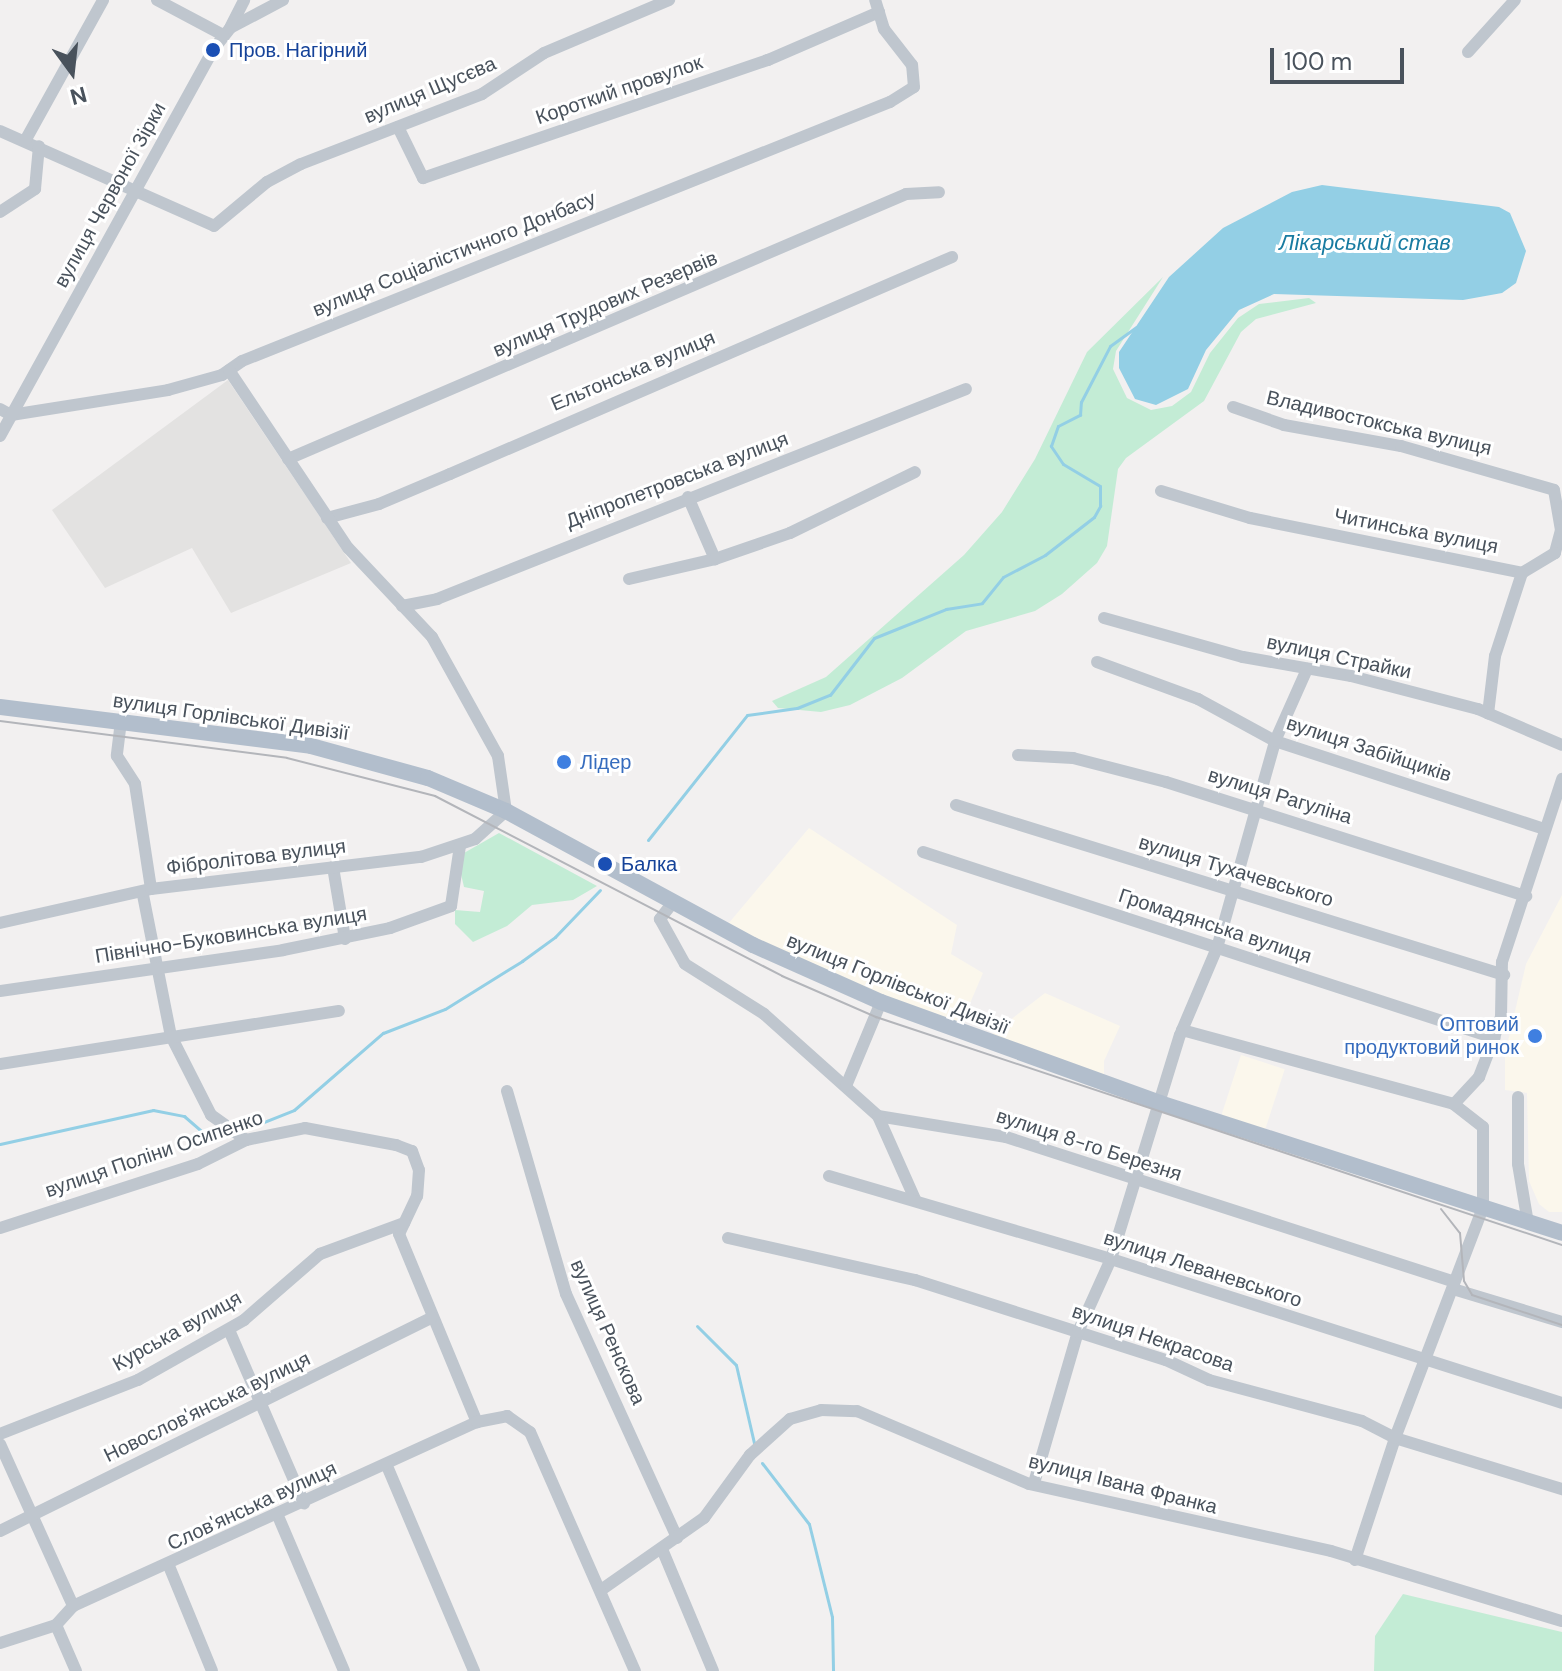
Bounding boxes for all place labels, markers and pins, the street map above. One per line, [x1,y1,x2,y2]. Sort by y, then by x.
place label: Пров. Нагірний [229,38,367,62]
marker: Пров. Нагірний [204,41,222,59]
place label: Лідер [580,750,631,774]
marker: Лідер [555,753,573,771]
place label: Балка [621,852,677,876]
marker: Балка [596,855,614,873]
place label: Оптовий продуктовий ринок [1344,1012,1519,1059]
marker: Оптовий продуктовий ринок [1526,1027,1544,1045]

